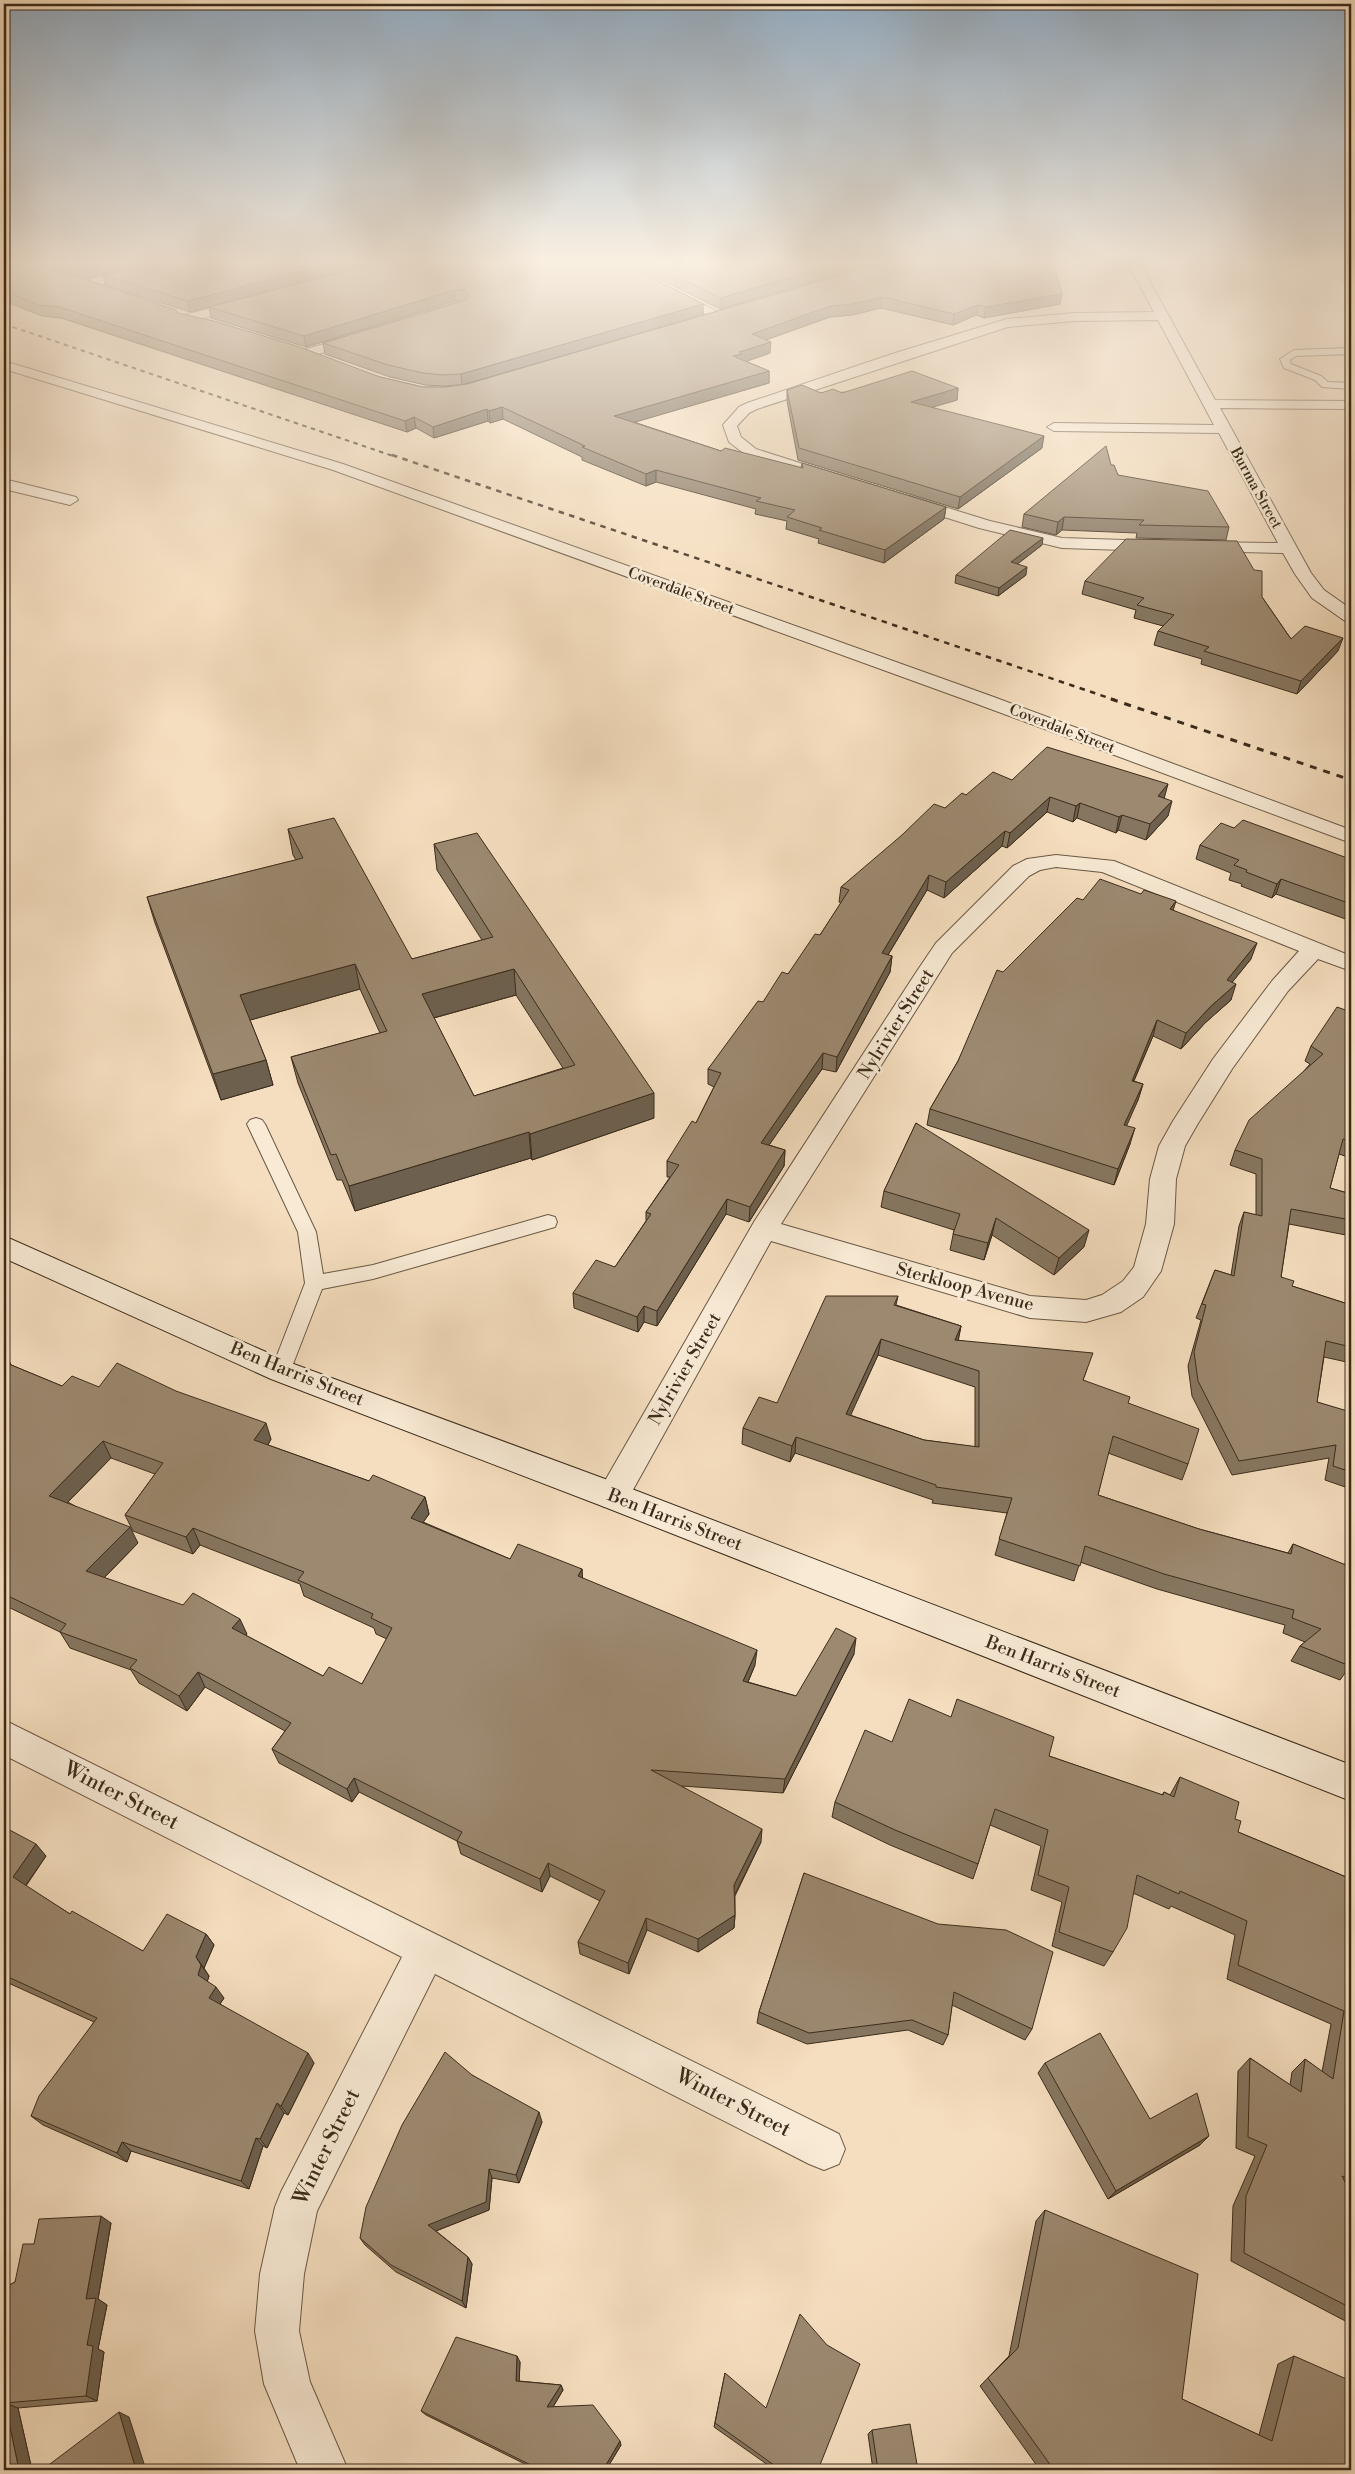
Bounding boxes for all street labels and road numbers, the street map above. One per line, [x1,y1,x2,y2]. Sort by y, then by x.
street label: Burma Street [1225,443,1287,533]
street label: Coverdale Street [625,563,737,619]
street label: Coverdale Street [1007,700,1118,758]
street label: Nylrivier Street [853,964,939,1083]
street label: Sterkloop Avenue [894,1258,1036,1316]
street label: Nylrivier Street [644,1308,727,1429]
street label: Ben Harris Street [226,1336,368,1412]
street label: Ben Harris Street [603,1483,746,1556]
street label: Ben Harris Street [981,1630,1124,1703]
street label: Winter Street [58,1755,184,1836]
street label: Winter Street [670,2062,796,2143]
street label: Winter Street [287,2084,367,2210]

